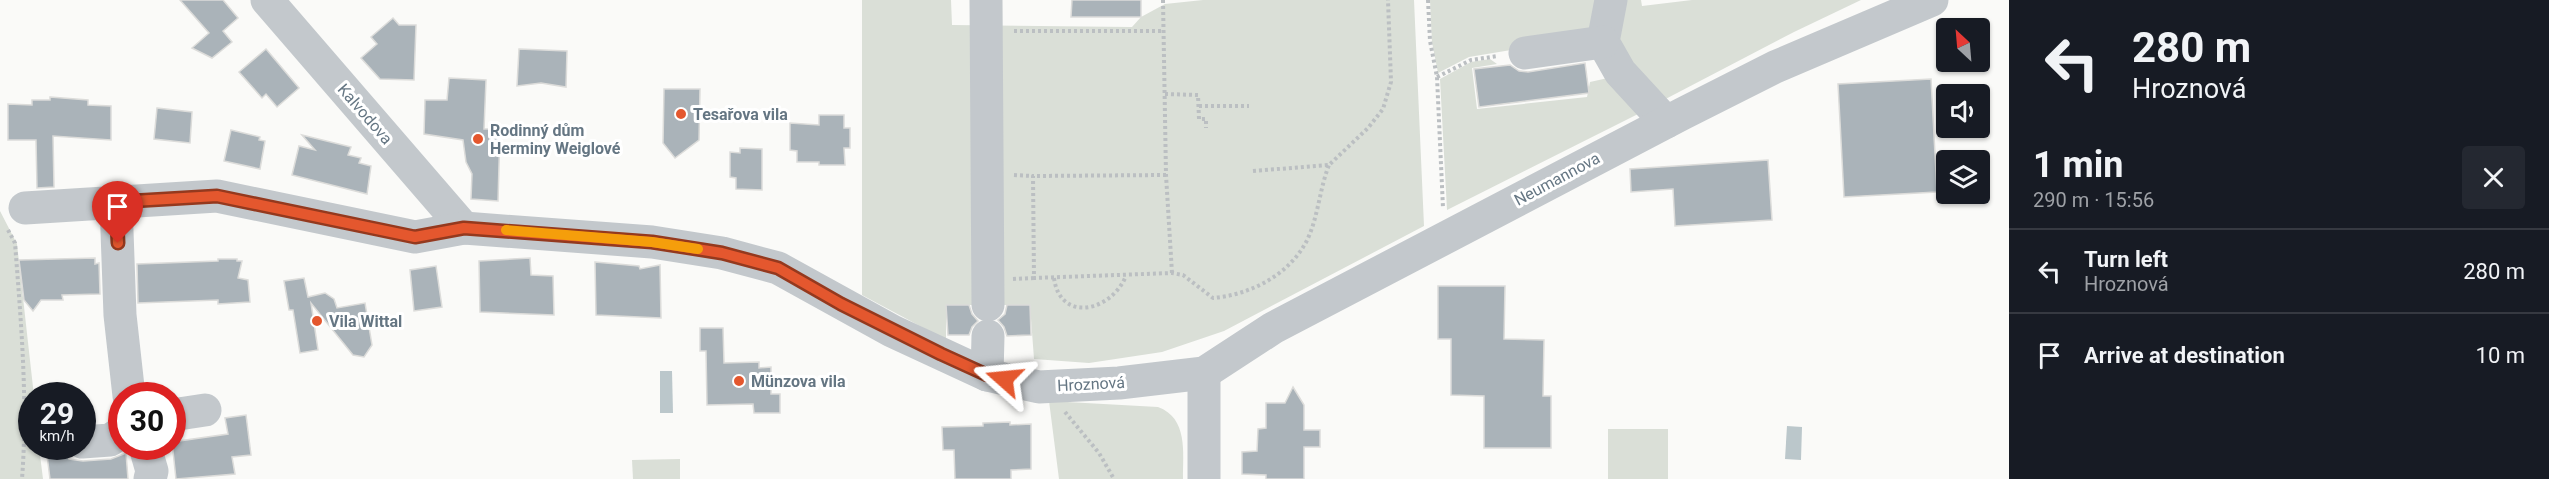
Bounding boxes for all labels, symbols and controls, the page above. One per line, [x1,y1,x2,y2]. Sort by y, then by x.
north arrow [1936,18,1990,72]
map controls [1936,18,1990,204]
text: 280 m [2132,23,2251,72]
icon: left [2033,24,2111,102]
text: Hroznová [2132,73,2246,105]
street label: Kalvodova [334,80,396,148]
button: sound [1936,84,1990,138]
place label: Tesařova vila [693,105,788,124]
marker: Tesařova vila [674,107,688,121]
place label: Rodinný dům Herminy Weiglové [490,121,621,158]
marker: Rodinný dům Herminy Weiglové [471,132,485,146]
text: 1 min [2033,144,2124,186]
button: close [2462,146,2525,209]
street label: Neumannova [1511,148,1603,210]
button: layers [1936,150,1990,204]
pin [92,181,143,243]
text: 290 m · 15:56 [2033,188,2154,212]
icon: arrive [101,190,134,223]
text: Turn left [2084,247,2168,272]
icon: left [2033,255,2066,288]
text: 280 m [2463,259,2525,284]
text: Hroznová [2084,272,2169,296]
place label: Vila Wittal [329,312,402,331]
marker: Vila Wittal [310,314,324,328]
icon: arrive [2033,339,2066,372]
text: Arrive at destination [2084,343,2285,368]
text: 10 m [2476,343,2525,368]
position arrow [972,347,1036,411]
place label: Münzova vila [751,372,846,391]
street label: Hroznová [1057,373,1125,395]
marker: Münzova vila [732,374,746,388]
speed limit sign: 30 [108,382,186,460]
text: 29 [40,396,74,431]
text: km/h [39,427,75,445]

